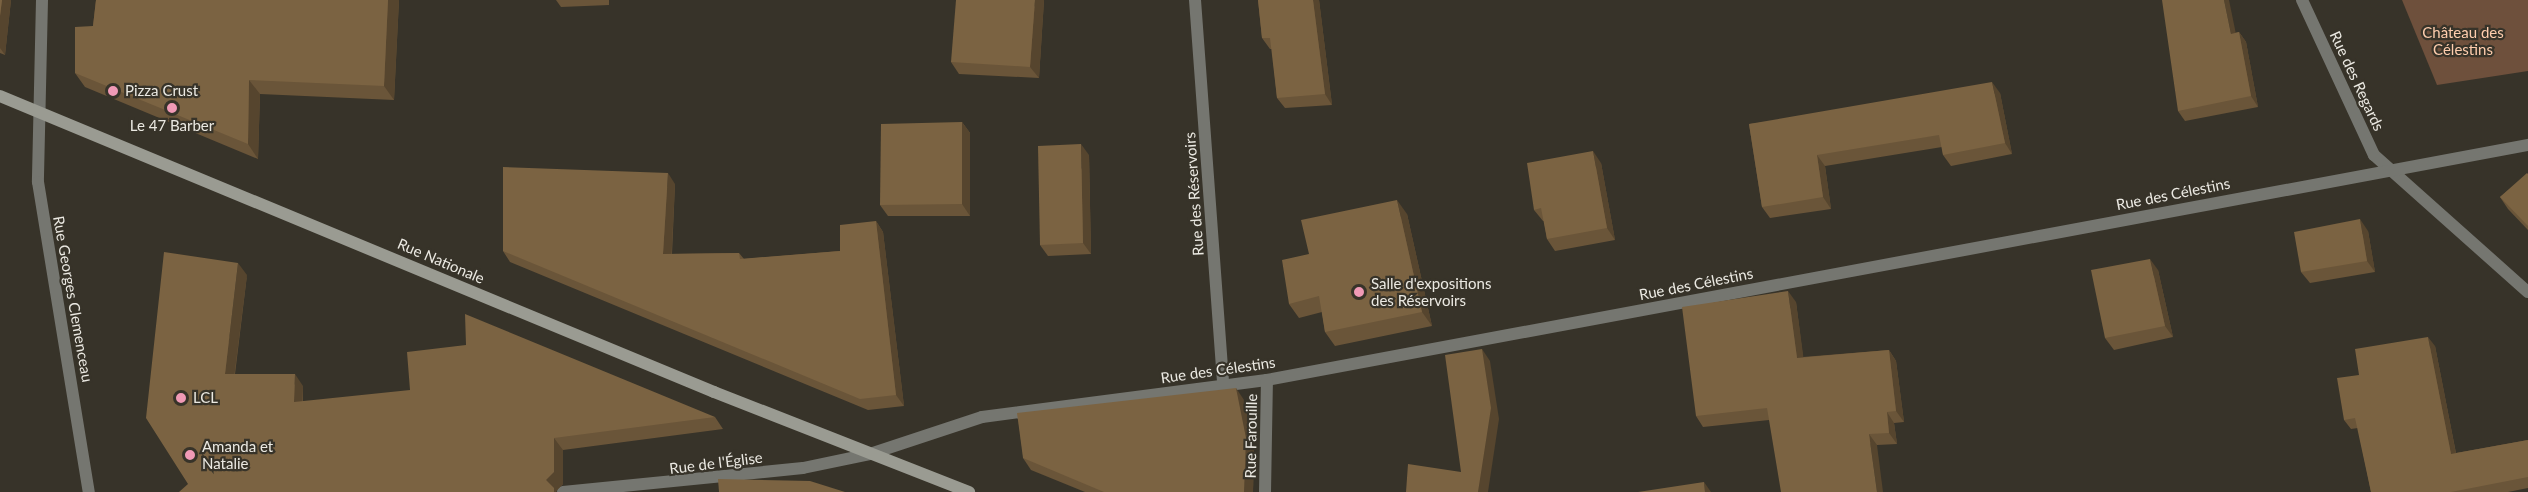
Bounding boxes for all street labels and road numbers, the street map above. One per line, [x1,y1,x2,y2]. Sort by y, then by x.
street label: Rue des Regards [2326,28,2388,134]
street label: Rue des Réservoirs [1181,131,1207,257]
street label: Rue des Célestins [2114,174,2232,214]
street label: Rue Georges Clemenceau [49,214,97,384]
street label: Rue Nationale [395,235,487,287]
street label: Rue des Célestins [1637,264,1755,304]
street label: Rue des Célestins [1159,353,1277,387]
street label: Rue Farouille [1241,393,1261,479]
street label: Rue de l'Église [668,448,764,478]

